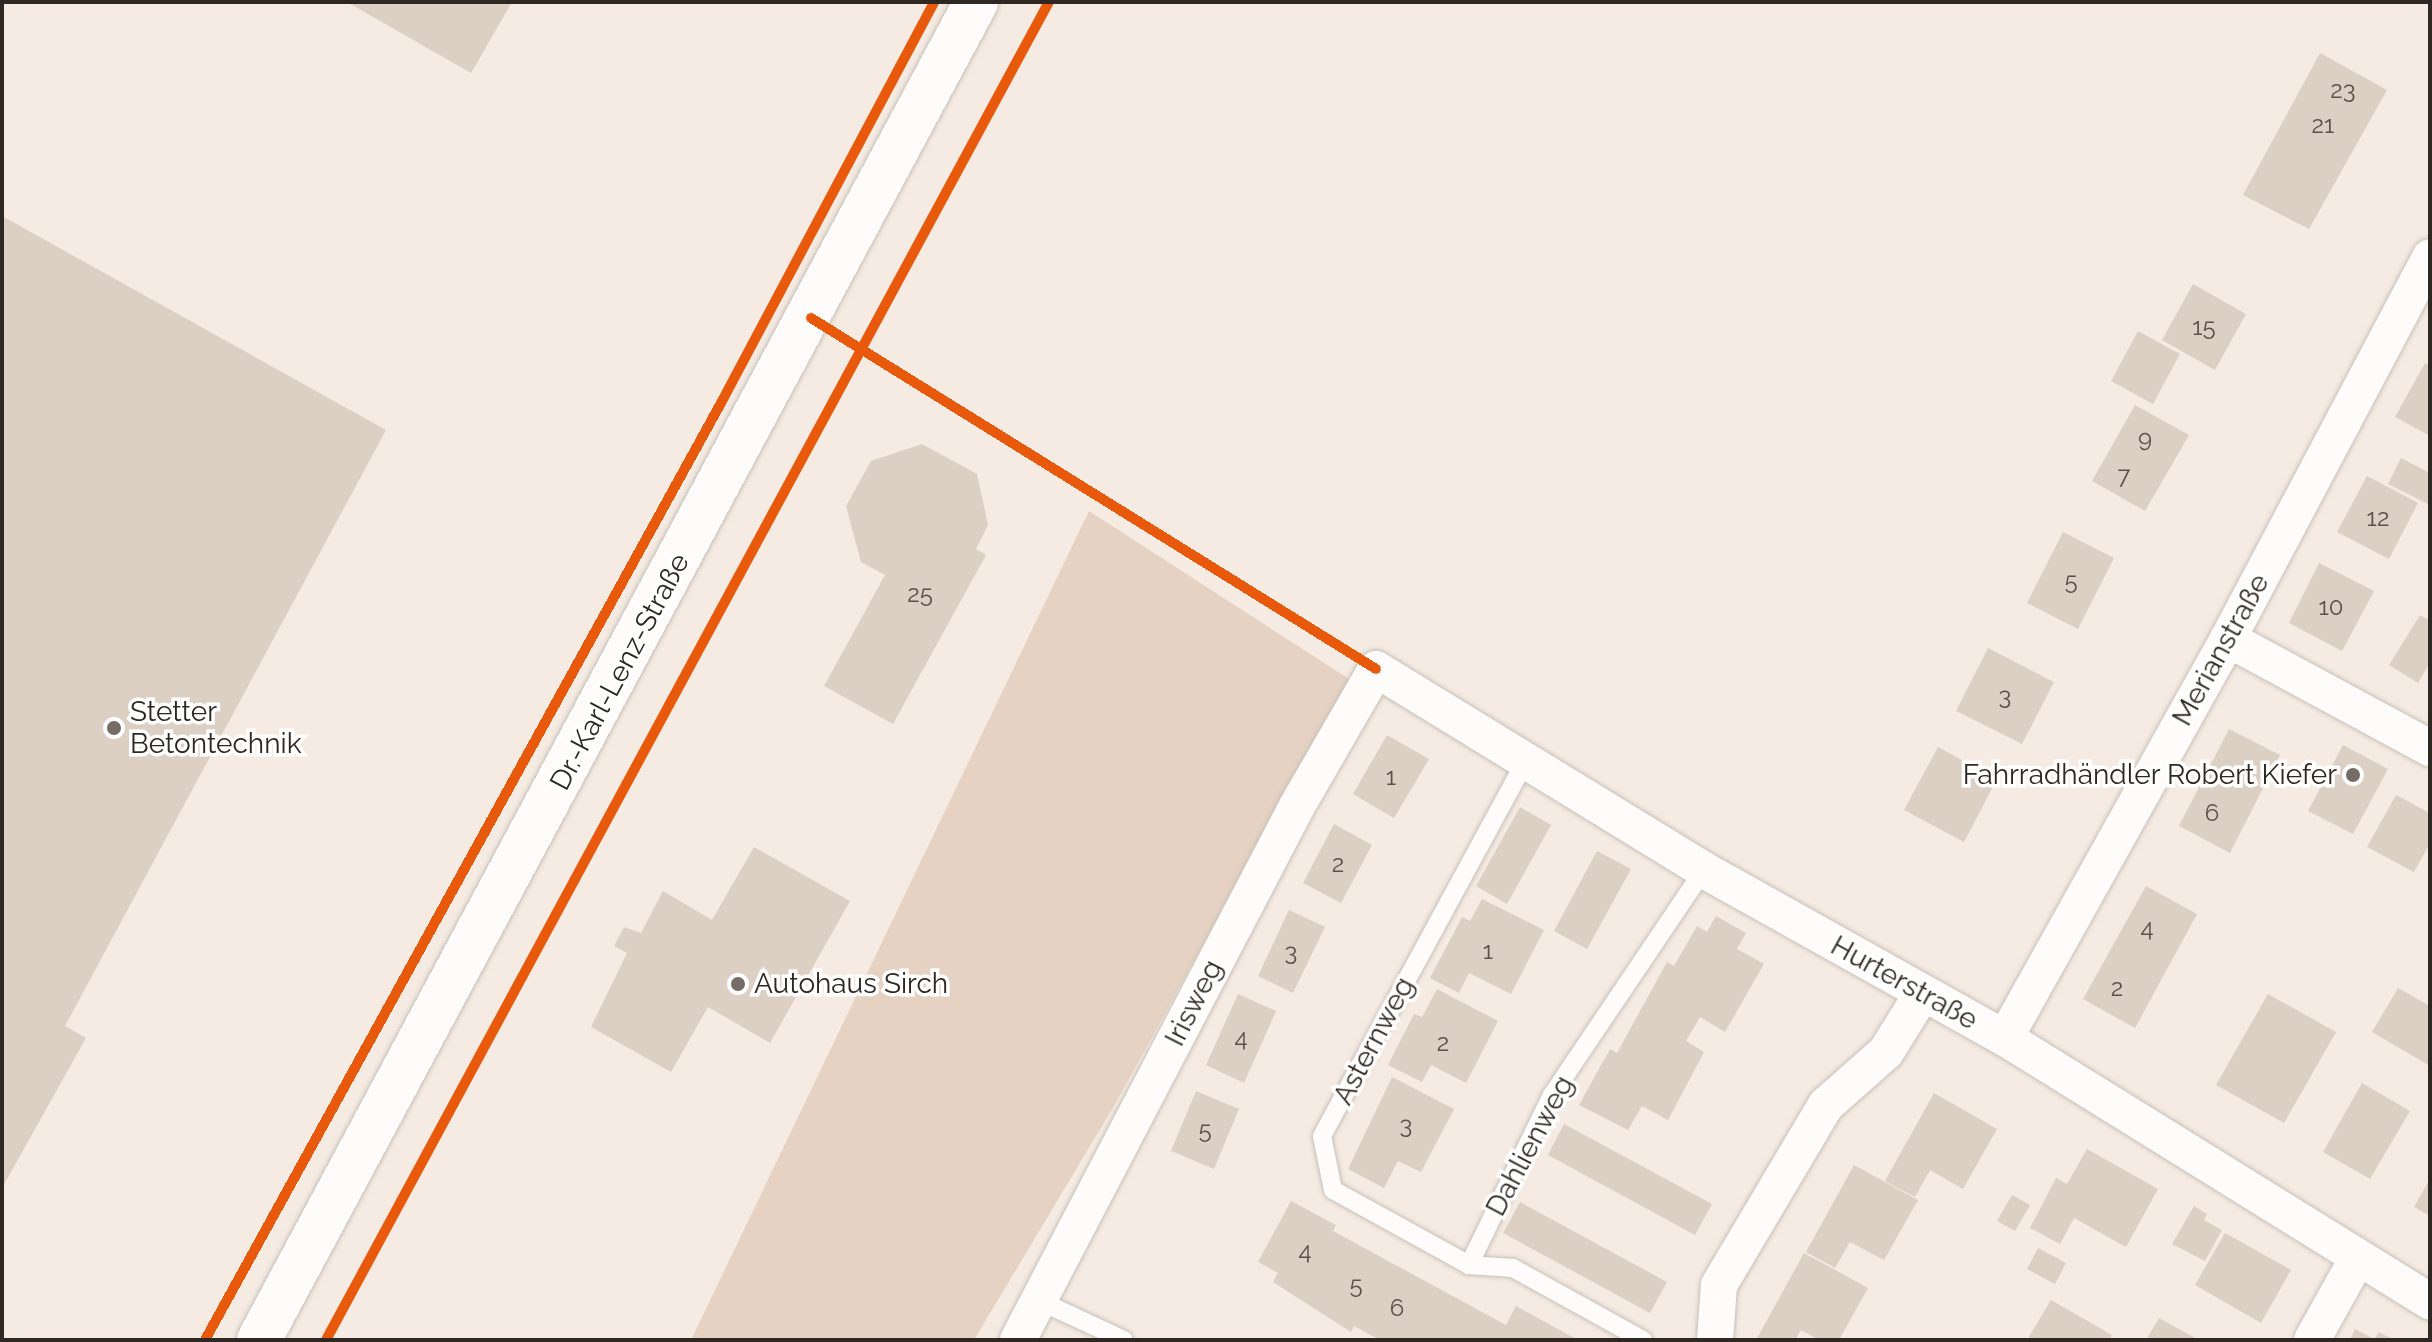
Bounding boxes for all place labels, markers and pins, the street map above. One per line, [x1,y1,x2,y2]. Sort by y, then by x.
place label: Stetter Betontechnik [130,695,301,761]
marker: Stetter Betontechnik [105,719,123,737]
place label: Fahrradhändler Robert Kiefer [1962,758,2337,792]
marker: Fahrradhändler Robert Kiefer [2344,766,2362,784]
place label: Autohaus Sirch [754,967,948,1001]
marker: Autohaus Sirch [729,975,747,993]

